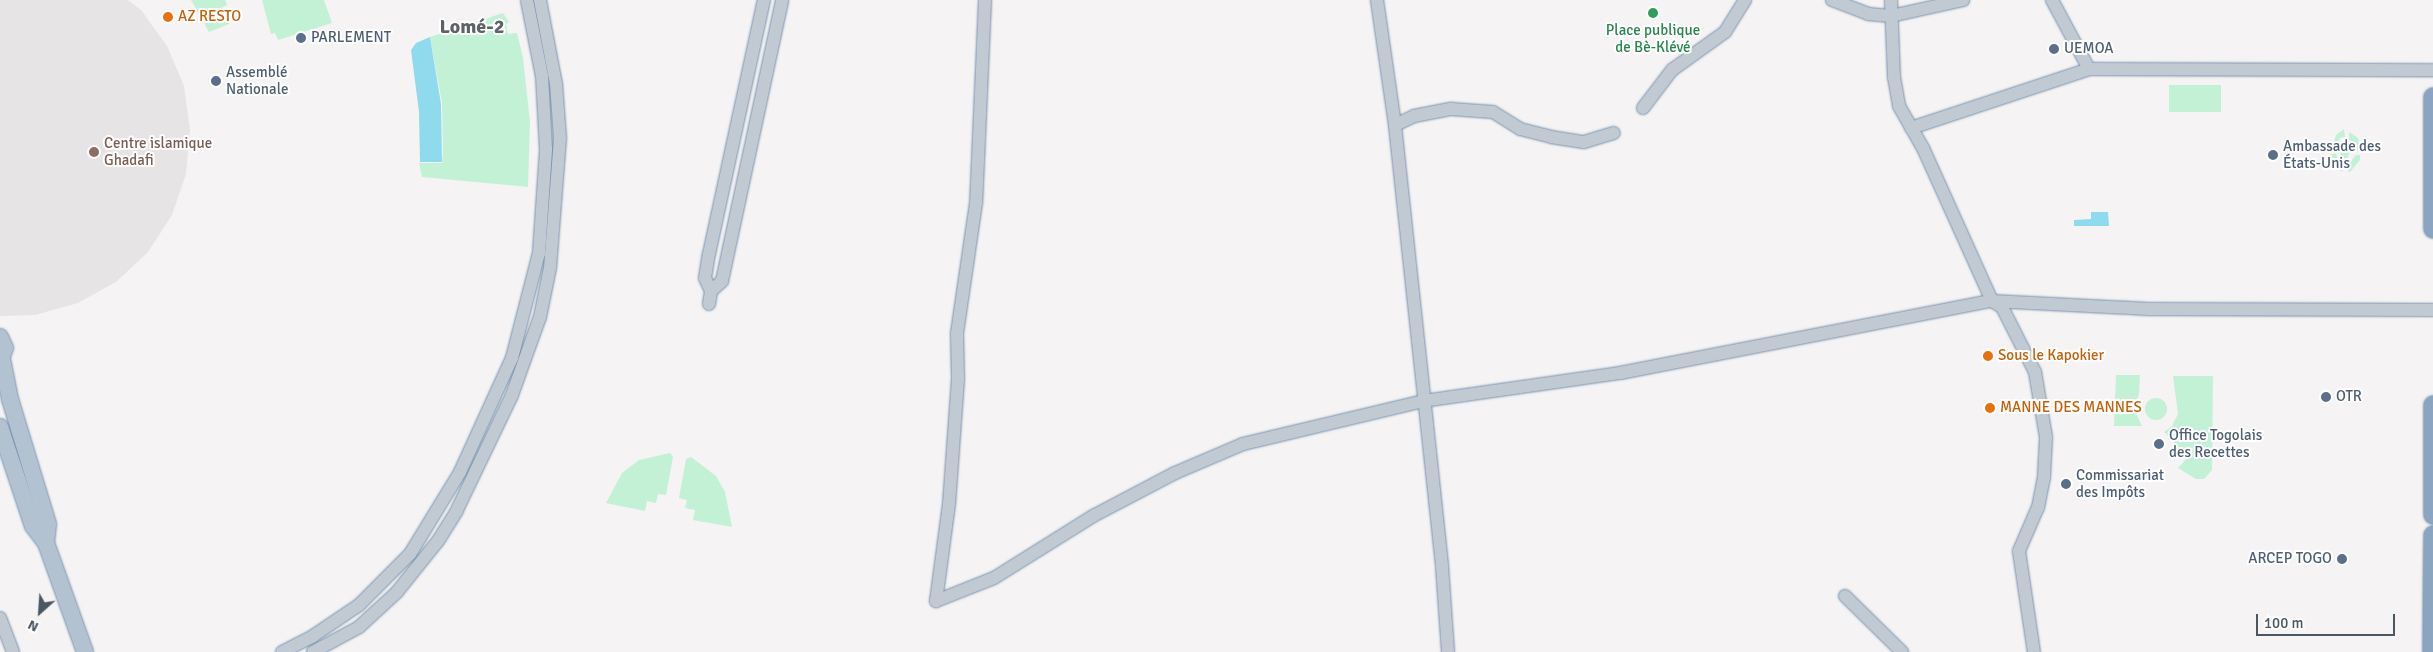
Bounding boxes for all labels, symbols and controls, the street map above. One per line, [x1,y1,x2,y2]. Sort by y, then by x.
marker: Place publique de Bè-Klévé [1647,7,1659,19]
place label: AZ RESTO [178,8,241,26]
marker: AZ RESTO [162,11,174,23]
district label: Lomé-2 [439,14,505,38]
place label: Place publique de Bè-Klévé [1606,21,1700,56]
place label: PARLEMENT [311,29,391,47]
marker: PARLEMENT [295,32,307,44]
place label: UEMOA [2064,40,2113,58]
marker: UEMOA [2048,43,2060,55]
place label: Assemblé Nationale [226,63,288,98]
marker: Assemblé Nationale [210,75,222,87]
place label: Centre islamique Ghadafi [104,134,212,169]
place label: Ambassade des États-Unis [2283,137,2381,172]
marker: Centre islamique Ghadafi [88,146,100,158]
marker: Ambassade des États-Unis [2267,149,2279,161]
place label: Sous le Kapokier [1998,347,2104,365]
marker: Sous le Kapokier [1982,350,1994,362]
place label: OTR [2336,388,2362,406]
marker: OTR [2320,391,2332,403]
place label: MANNE DES MANNES [2000,399,2142,417]
marker: MANNE DES MANNES [1984,402,1996,414]
place label: Office Togolais des Recettes [2169,426,2262,461]
marker: Office Togolais des Recettes [2153,438,2165,450]
place label: Commissariat des Impôts [2076,466,2164,501]
marker: Commissariat des Impôts [2060,478,2072,490]
place label: ARCEP TOGO [2248,550,2332,568]
marker: ARCEP TOGO [2336,553,2348,565]
north arrow [15,587,65,637]
scale bar [2258,604,2397,636]
text: 100 m [2264,614,2304,632]
text: N [25,616,41,636]

